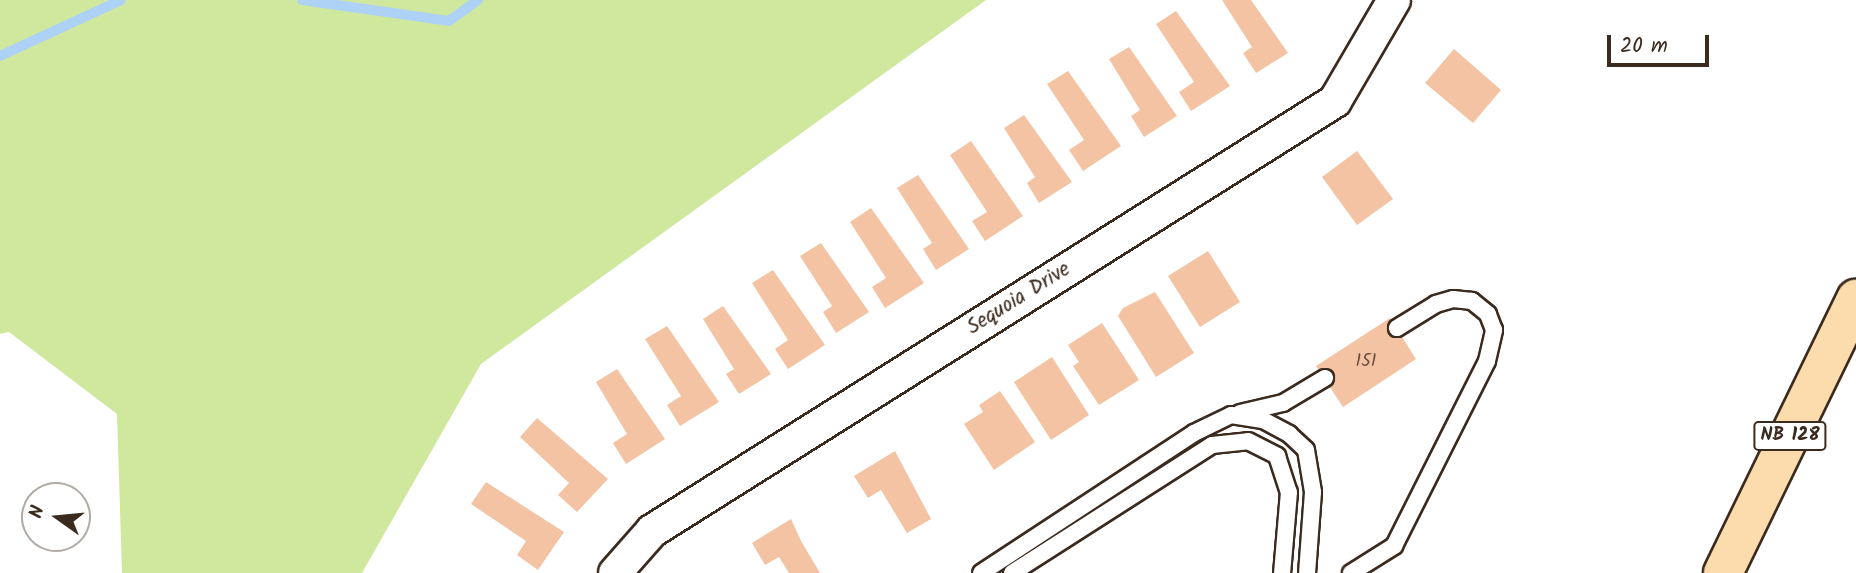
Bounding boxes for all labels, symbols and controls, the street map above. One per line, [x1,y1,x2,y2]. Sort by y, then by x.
scale bar [1611,21,1713,65]
text: 20 m [1620,30,1668,63]
street label: Sequoia Drive [963,257,1075,341]
house number: 151 [1356,351,1376,373]
road number: NB 128 [1753,420,1827,452]
north arrow [21,482,91,552]
text: N [22,502,54,522]

